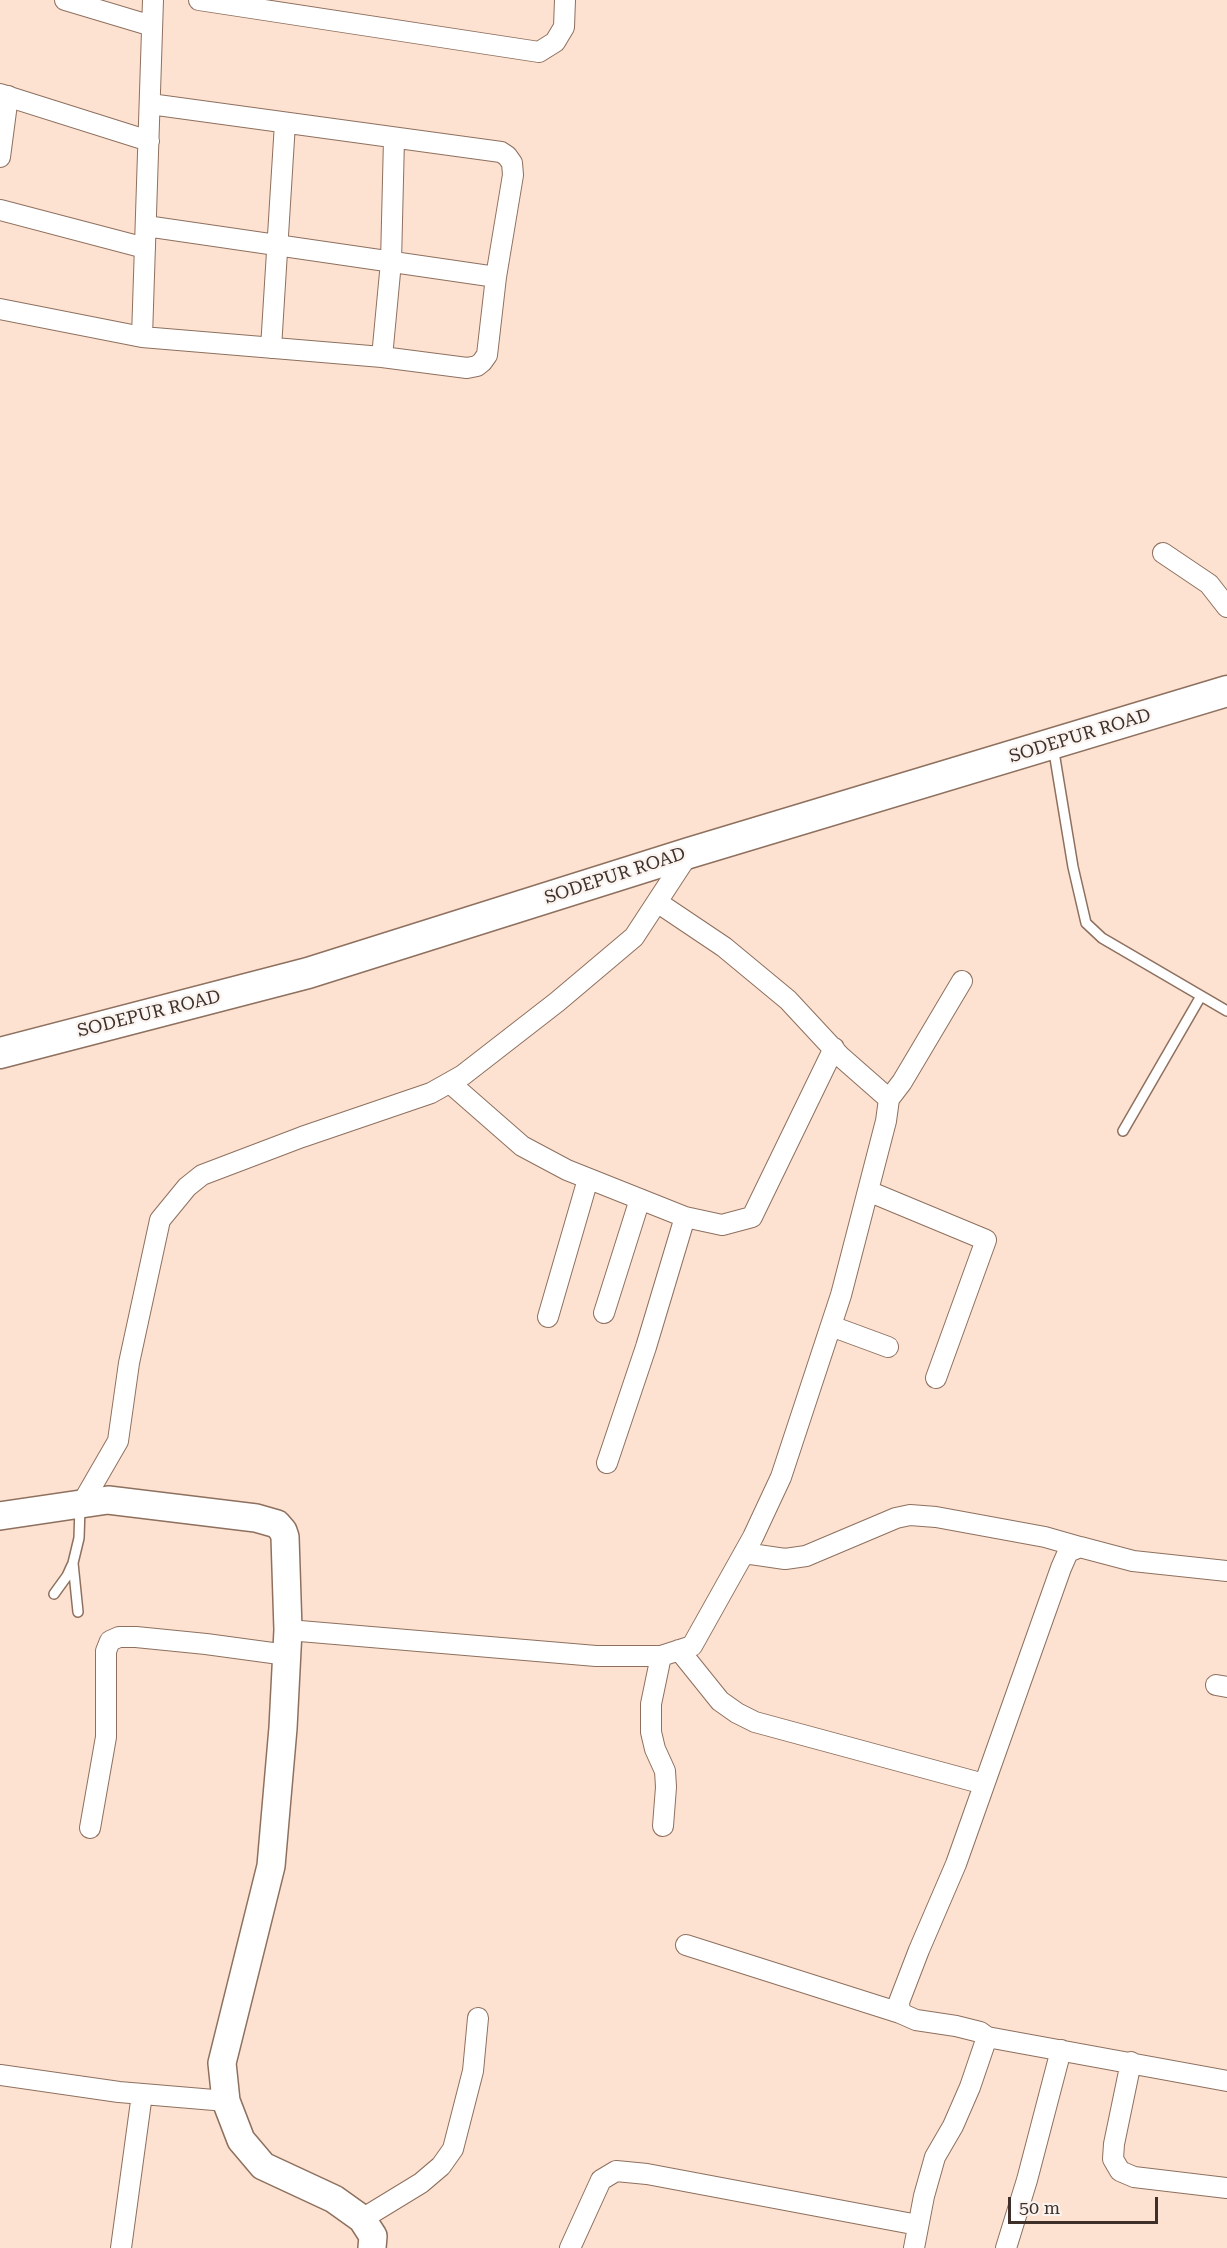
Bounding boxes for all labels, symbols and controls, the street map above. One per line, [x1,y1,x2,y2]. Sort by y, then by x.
street label: SODEPUR ROAD [1007,704,1153,768]
street label: SODEPUR ROAD [542,843,688,909]
street label: SODEPUR ROAD [75,986,223,1042]
scale bar [1011,2185,1161,2223]
text: 50 m [1019,2197,1060,2218]

